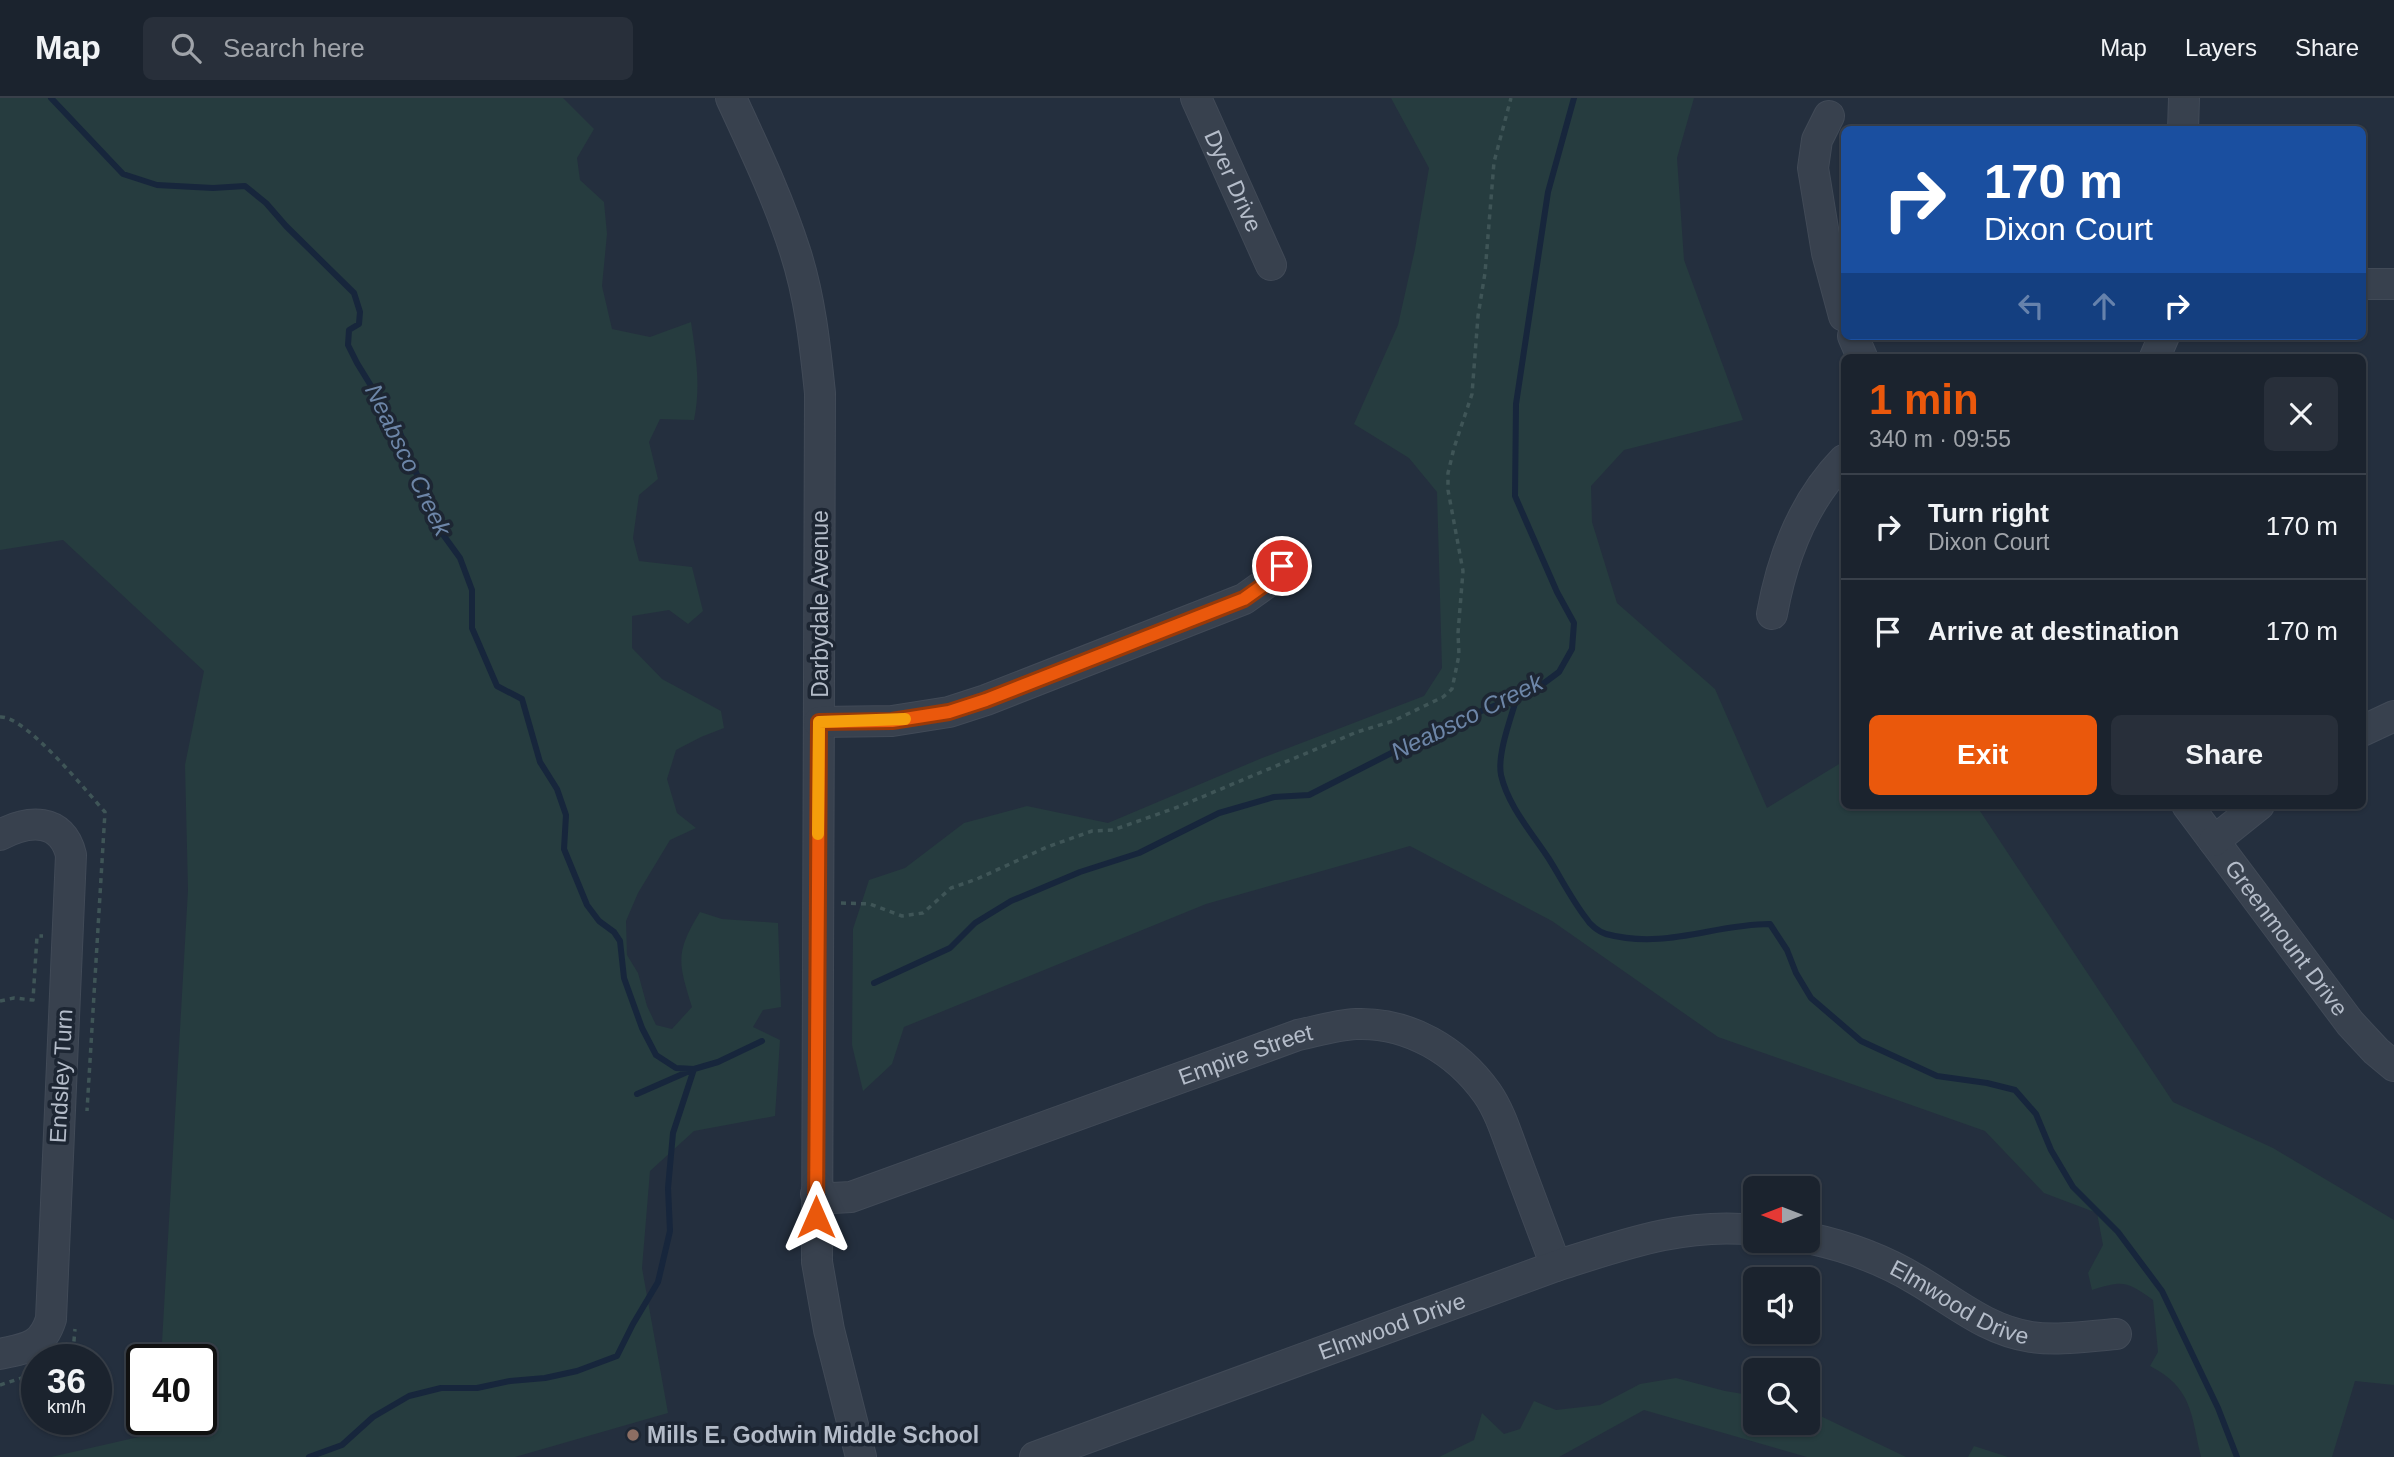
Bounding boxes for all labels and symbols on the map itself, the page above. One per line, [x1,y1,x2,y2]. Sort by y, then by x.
street label: Dyer Drive [1199,126,1267,236]
water label: Neabsco Creek [360,380,458,542]
street label: Darbydale Avenue [807,510,833,698]
pin [1252,536,1312,596]
water label: Neabsco Creek [1387,667,1549,765]
street label: Greenmount Drive [2220,855,2353,1021]
street label: Endsley Turn [45,1008,77,1144]
street label: Empire Street [1175,1019,1315,1090]
north arrow [1743,1176,1820,1253]
position arrow [779,1180,853,1254]
street label: Elmwood Drive [1886,1255,2031,1349]
street label: Elmwood Drive [1315,1287,1469,1365]
speed limit sign: 40 [126,1344,217,1435]
place label: Mills E. Godwin Middle School [647,1422,979,1448]
marker: Mills E. Godwin Middle School [625,1427,641,1443]

